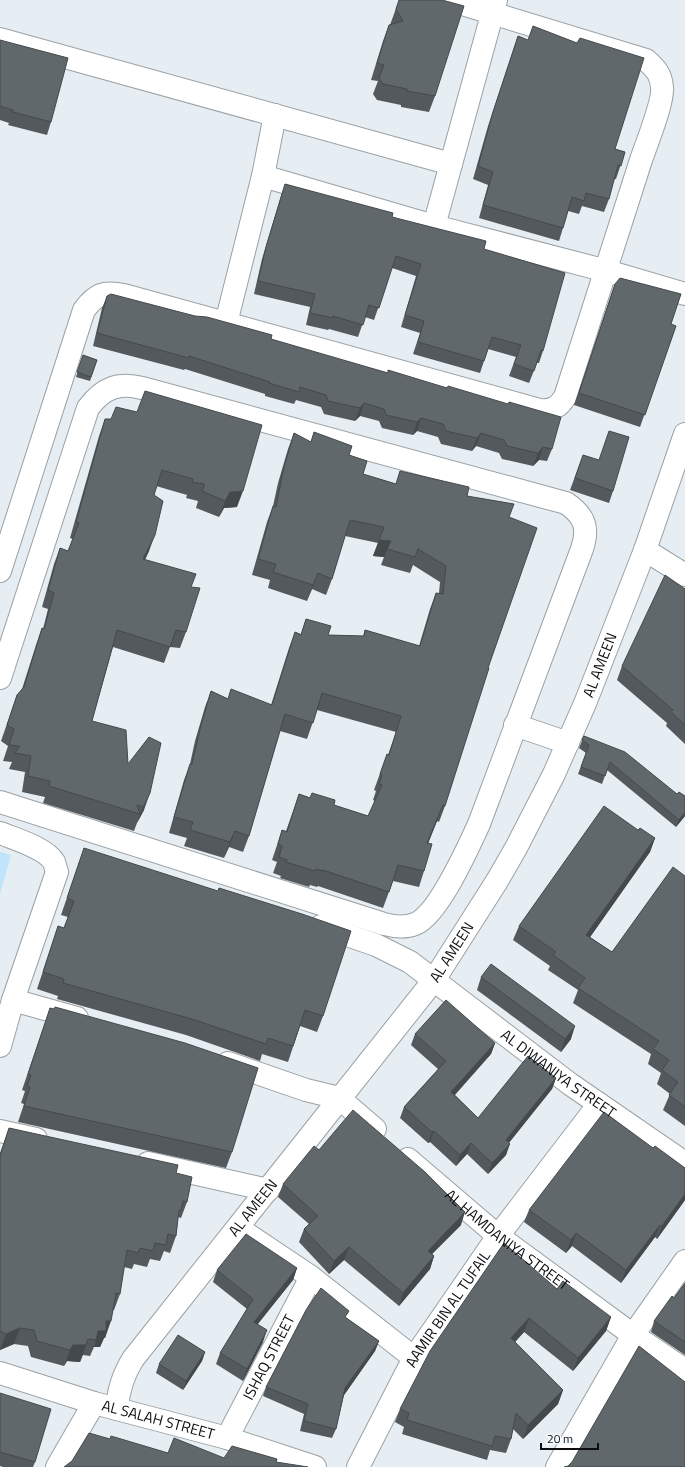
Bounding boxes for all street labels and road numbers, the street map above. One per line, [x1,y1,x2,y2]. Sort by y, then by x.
street label: AL AMEEN [577,629,623,701]
street label: AL AMEEN [423,917,479,987]
street label: AL DIWANIYA STREET [496,1023,621,1123]
street label: AL AMEEN [223,1174,283,1241]
street label: AL HAMDANIYA STREET [440,1183,575,1296]
street label: AAMIR BIN AL TUFAIL [399,1246,496,1371]
street label: ISHAQ STREET [237,1310,301,1404]
street label: AL SALAH STREET [99,1394,217,1445]

